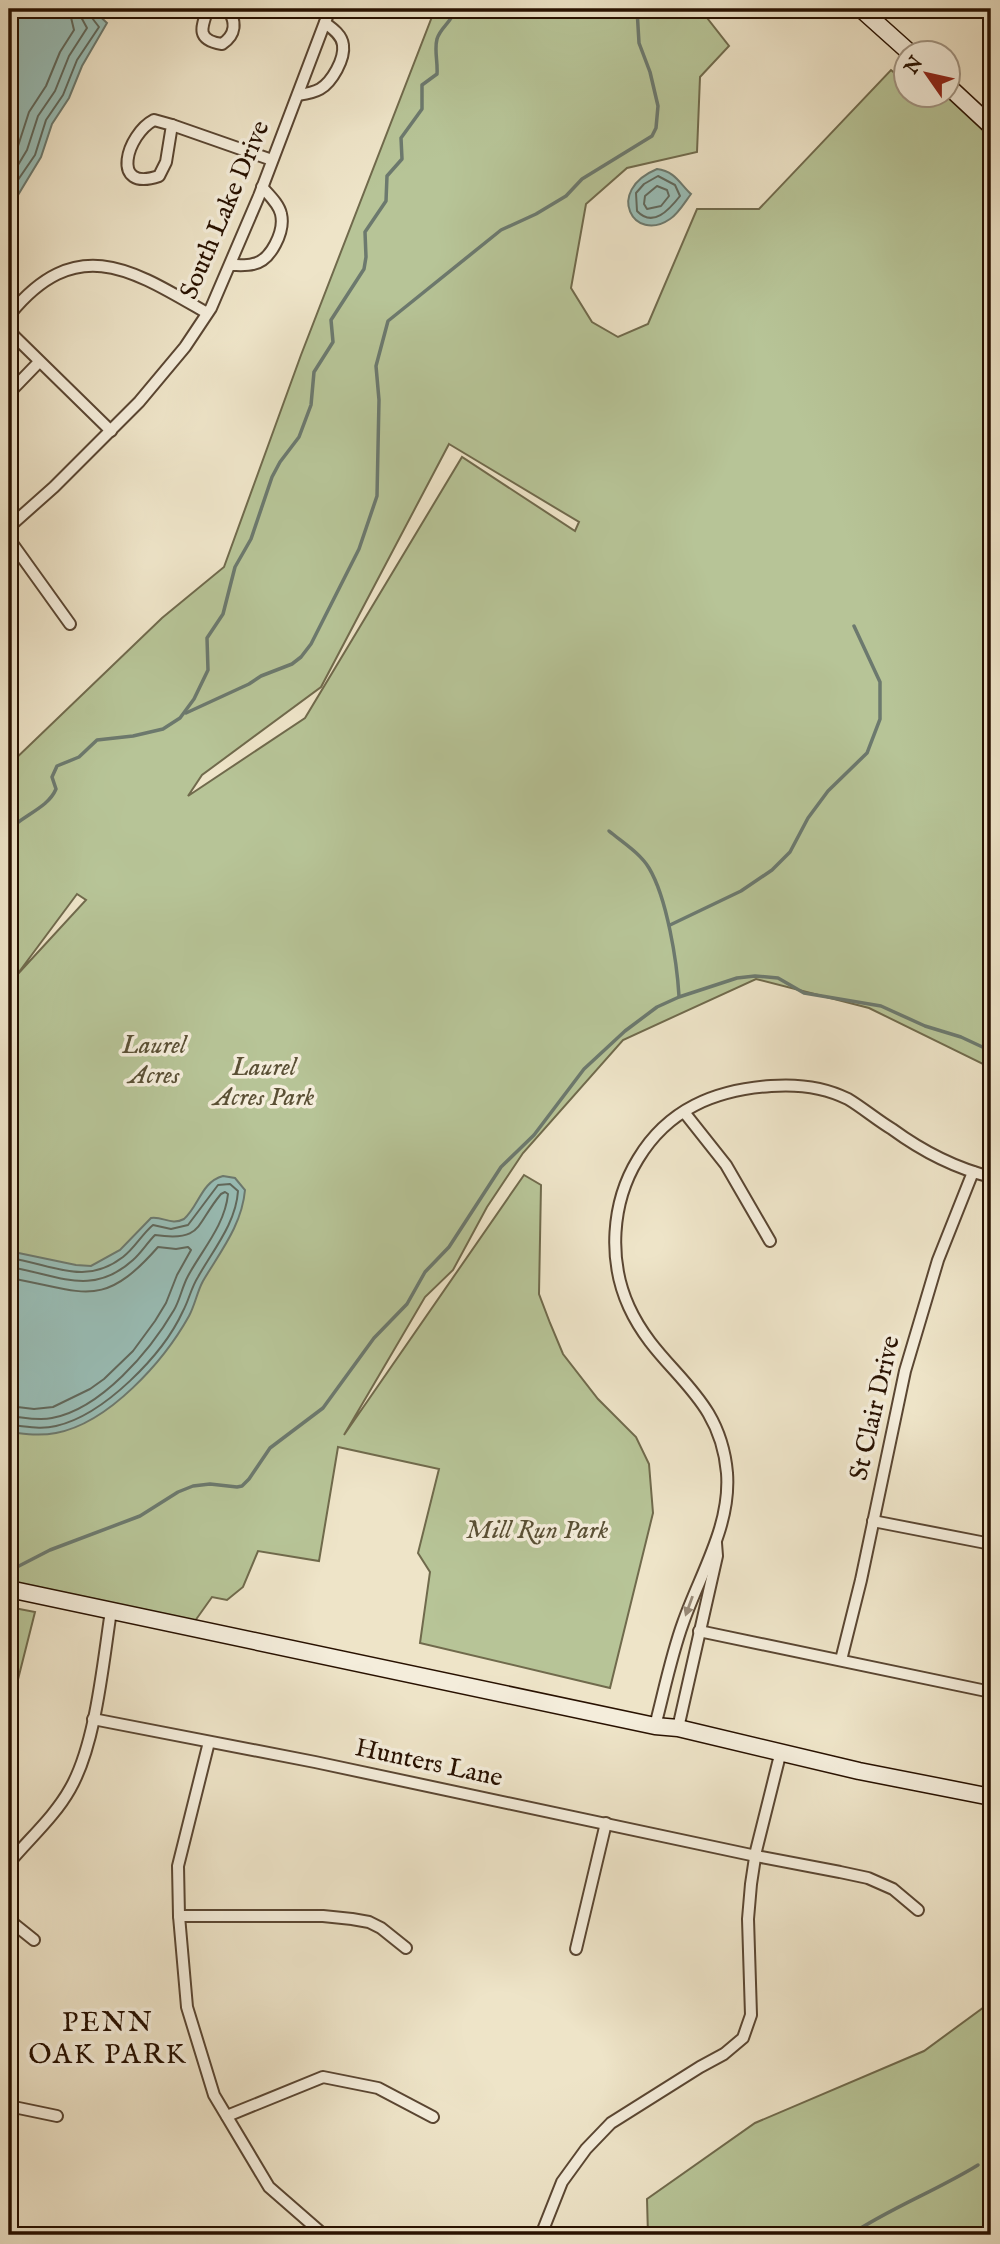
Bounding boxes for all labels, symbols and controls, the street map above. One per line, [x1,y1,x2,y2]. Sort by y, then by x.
north arrow [892,38,962,108]
text: N [899,52,929,80]
street label: South Lake Drive [173,116,277,304]
park label: Laurel Acres [121,1029,188,1092]
park label: Laurel Acres Park [211,1051,315,1114]
street label: St Clair Drive [842,1332,908,1484]
park label: Mill Run Park [466,1514,609,1547]
one-way arrow [684,1595,695,1616]
street label: Hunters Lane [352,1731,506,1795]
district label: PENN OAK PARK [28,2006,188,2073]

